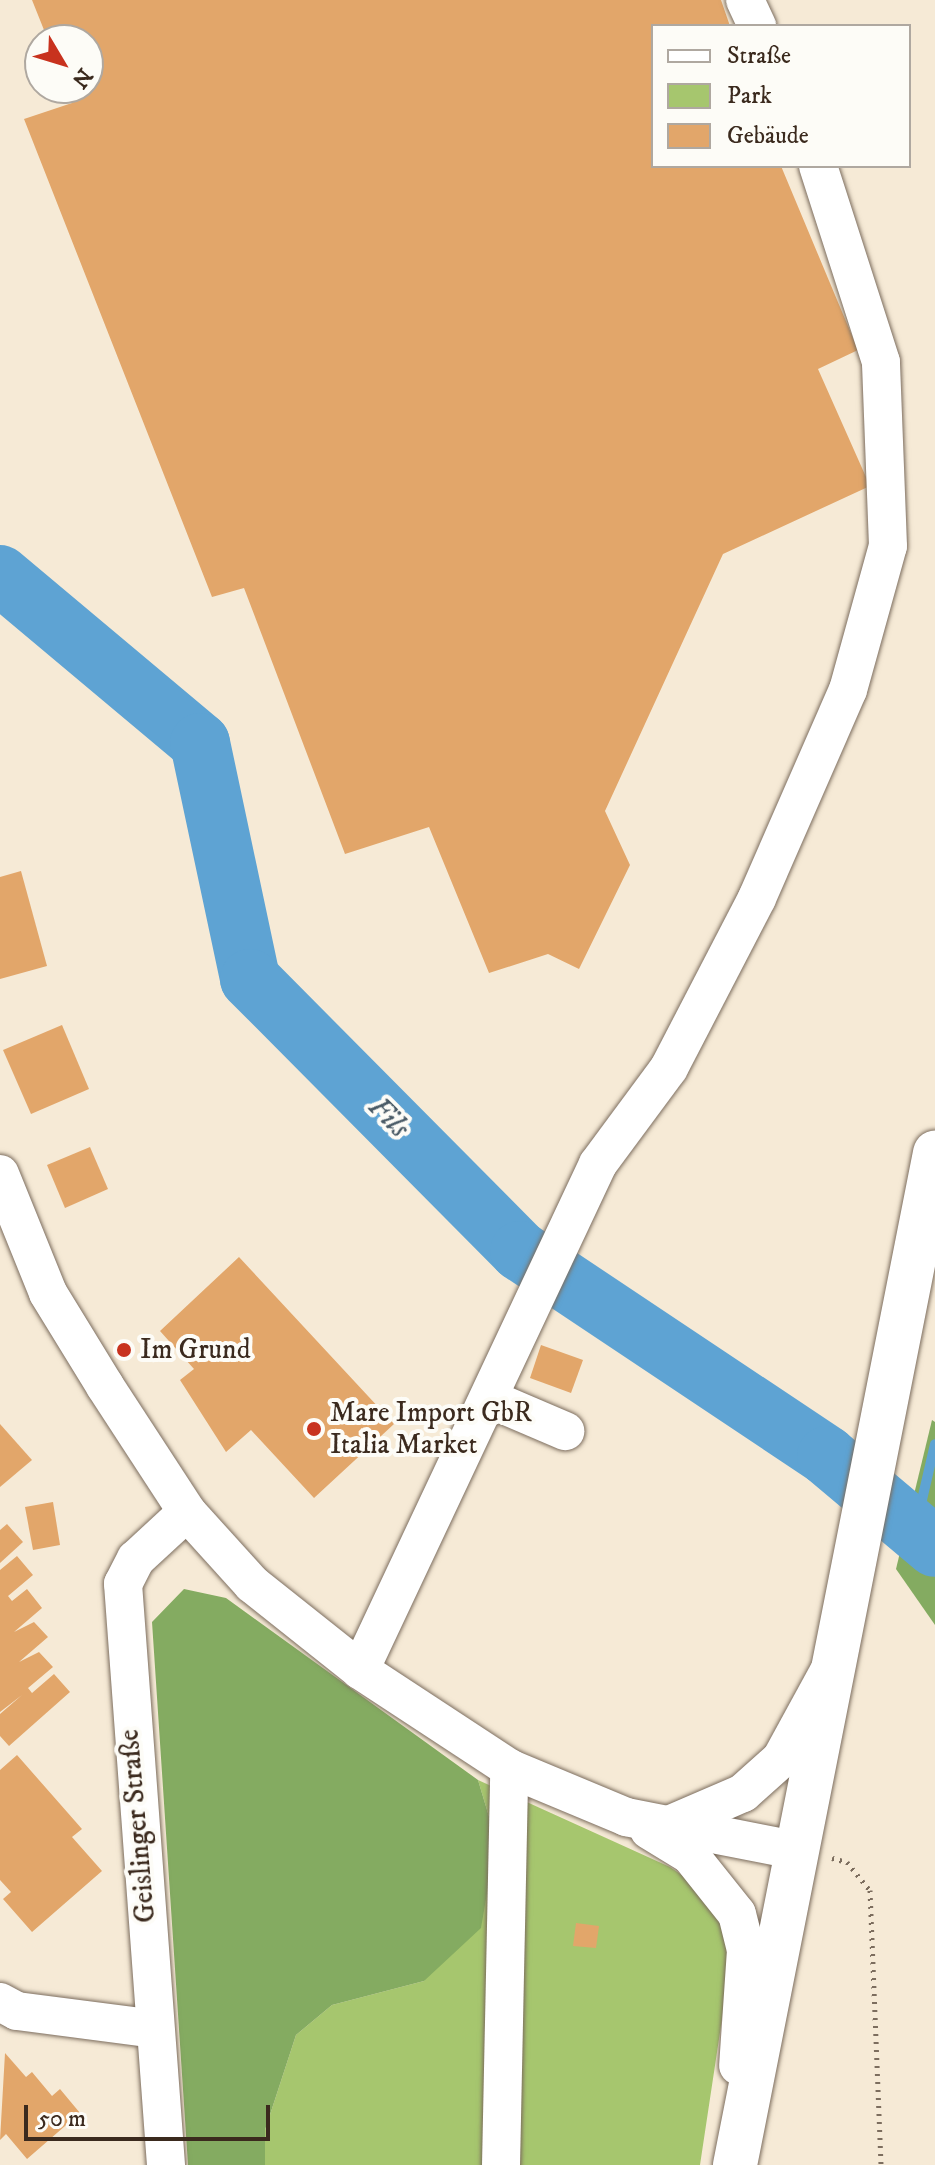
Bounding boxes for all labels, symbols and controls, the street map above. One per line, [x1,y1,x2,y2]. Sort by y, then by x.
north arrow [24,24,104,104]
legend [651,24,911,168]
text: Straße [727,41,791,71]
text: N [66,62,98,93]
text: Park [727,81,772,111]
text: Gebäude [727,121,809,151]
water label: Fils [360,1090,416,1146]
place label: Im Grund [140,1333,251,1367]
marker: Im Grund [115,1341,133,1359]
place label: Mare Import GbR Italia Market [330,1396,532,1462]
marker: Mare Import GbR Italia Market [305,1420,323,1438]
street label: Geislinger Straße [113,1728,163,1924]
scale bar [28,2089,274,2139]
text: 50 m [38,2104,86,2134]

